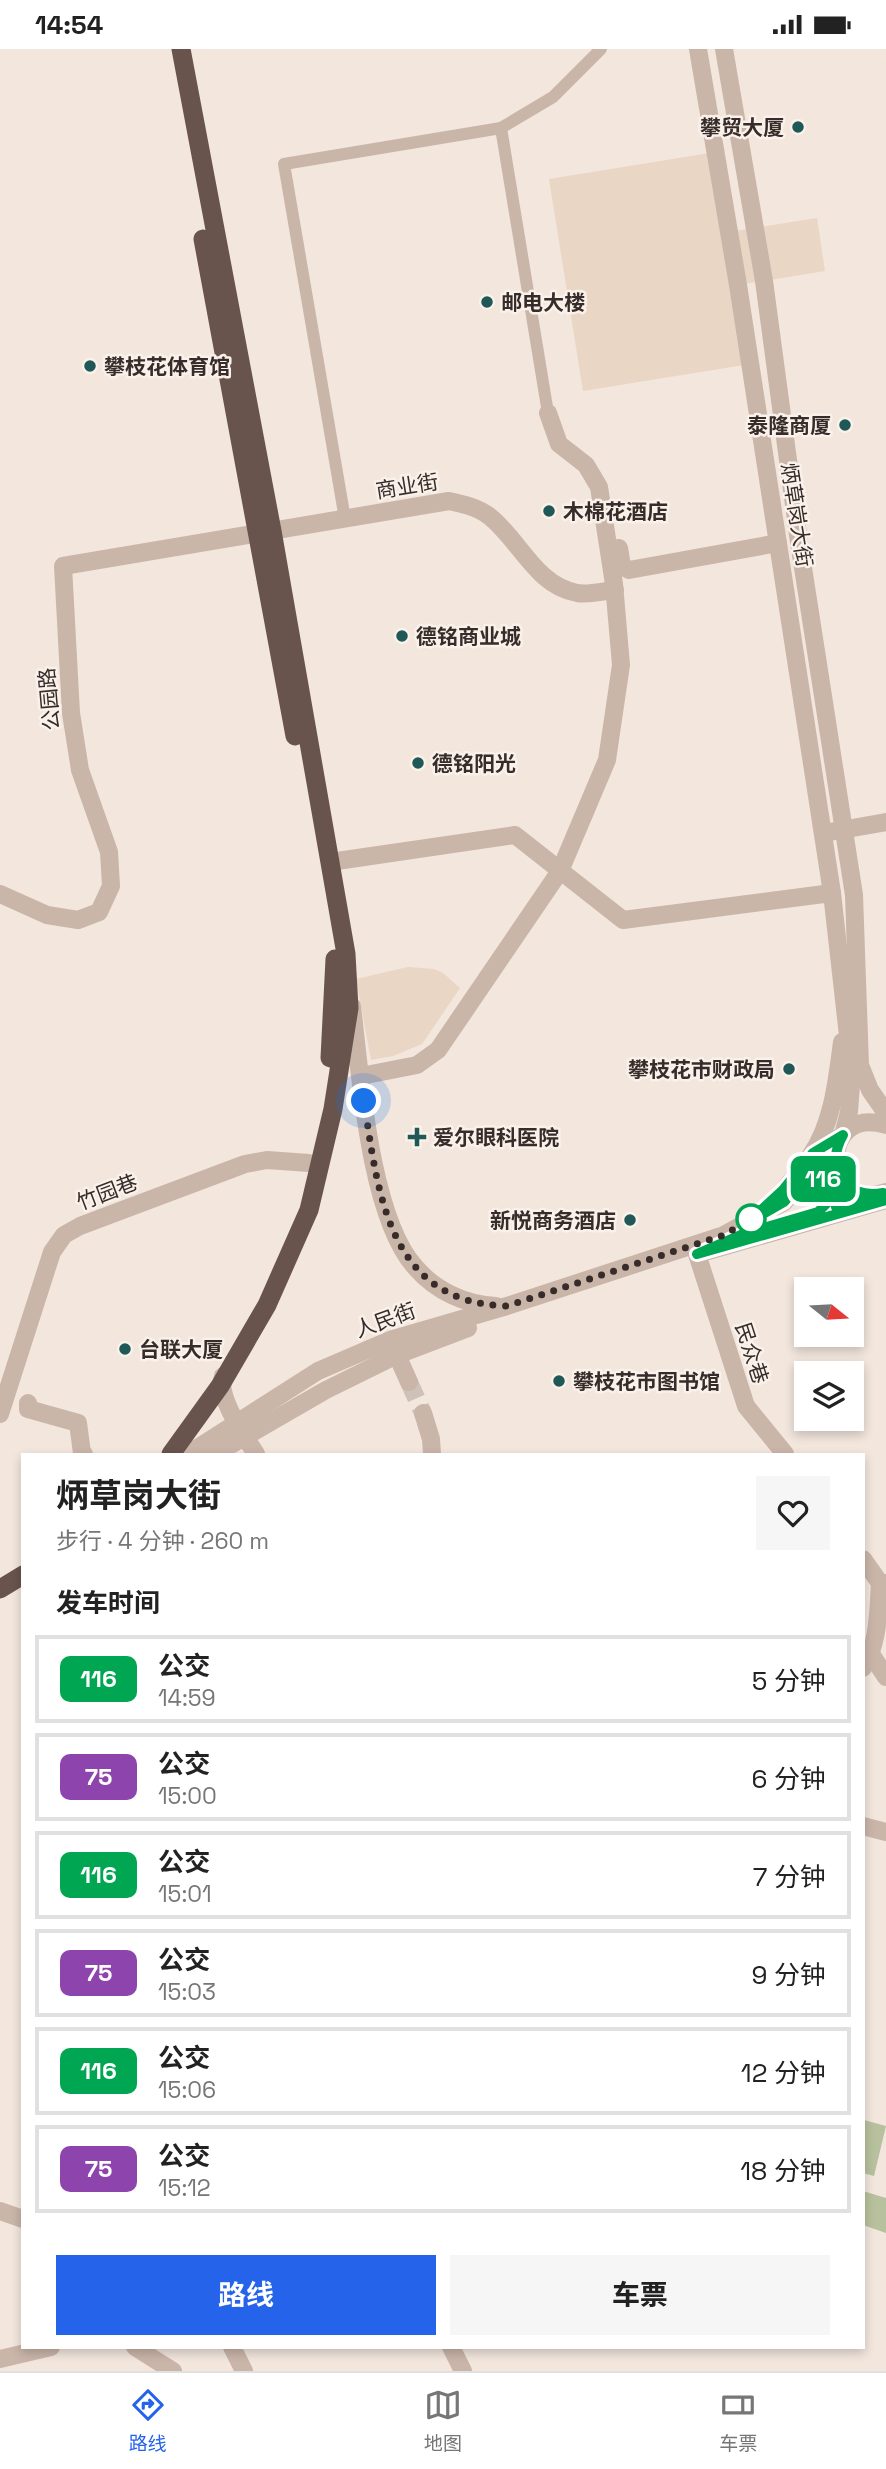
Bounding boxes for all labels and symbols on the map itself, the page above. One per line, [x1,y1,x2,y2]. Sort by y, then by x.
place label: 攀贸大厦 [700,114,784,141]
marker: 攀贸大厦 [790,119,806,135]
place label: 邮电大楼 [501,289,585,316]
marker: 邮电大楼 [479,294,495,310]
place label: 攀枝花体育馆 [104,353,230,380]
marker: 攀枝花体育馆 [82,358,98,374]
place label: 泰隆商厦 [747,412,831,439]
marker: 泰隆商厦 [837,417,853,433]
street label: 炳草岗大街 [775,461,819,569]
street label: 商业街 [374,468,440,504]
place label: 木棉花酒店 [563,498,668,525]
marker: 木棉花酒店 [541,503,557,519]
place label: 德铭商业城 [416,623,521,650]
marker: 德铭商业城 [394,628,410,644]
street label: 公园路 [33,666,65,732]
place label: 德铭阳光 [432,750,516,777]
marker: 德铭阳光 [410,755,426,771]
place label: 攀枝花市财政局 [628,1056,775,1083]
marker: 攀枝花市财政局 [781,1061,797,1077]
your location [346,1083,381,1118]
place label: 爱尔眼科医院 [433,1124,559,1151]
marker: 爱尔眼科医院 [407,1127,427,1147]
line badge: 116 [783,1156,863,1202]
street label: 竹园巷 [73,1168,141,1216]
unlabelled marker [736,1204,766,1234]
place label: 新悦商务酒店 [490,1207,616,1234]
marker: 新悦商务酒店 [622,1212,638,1228]
north arrow [794,1277,864,1347]
street label: 人民街 [351,1297,419,1343]
street label: 民众巷 [729,1319,775,1387]
place label: 台联大厦 [139,1336,223,1363]
marker: 台联大厦 [117,1341,133,1357]
place label: 攀枝花市图书馆 [573,1368,720,1395]
marker: 攀枝花市图书馆 [551,1373,567,1389]

